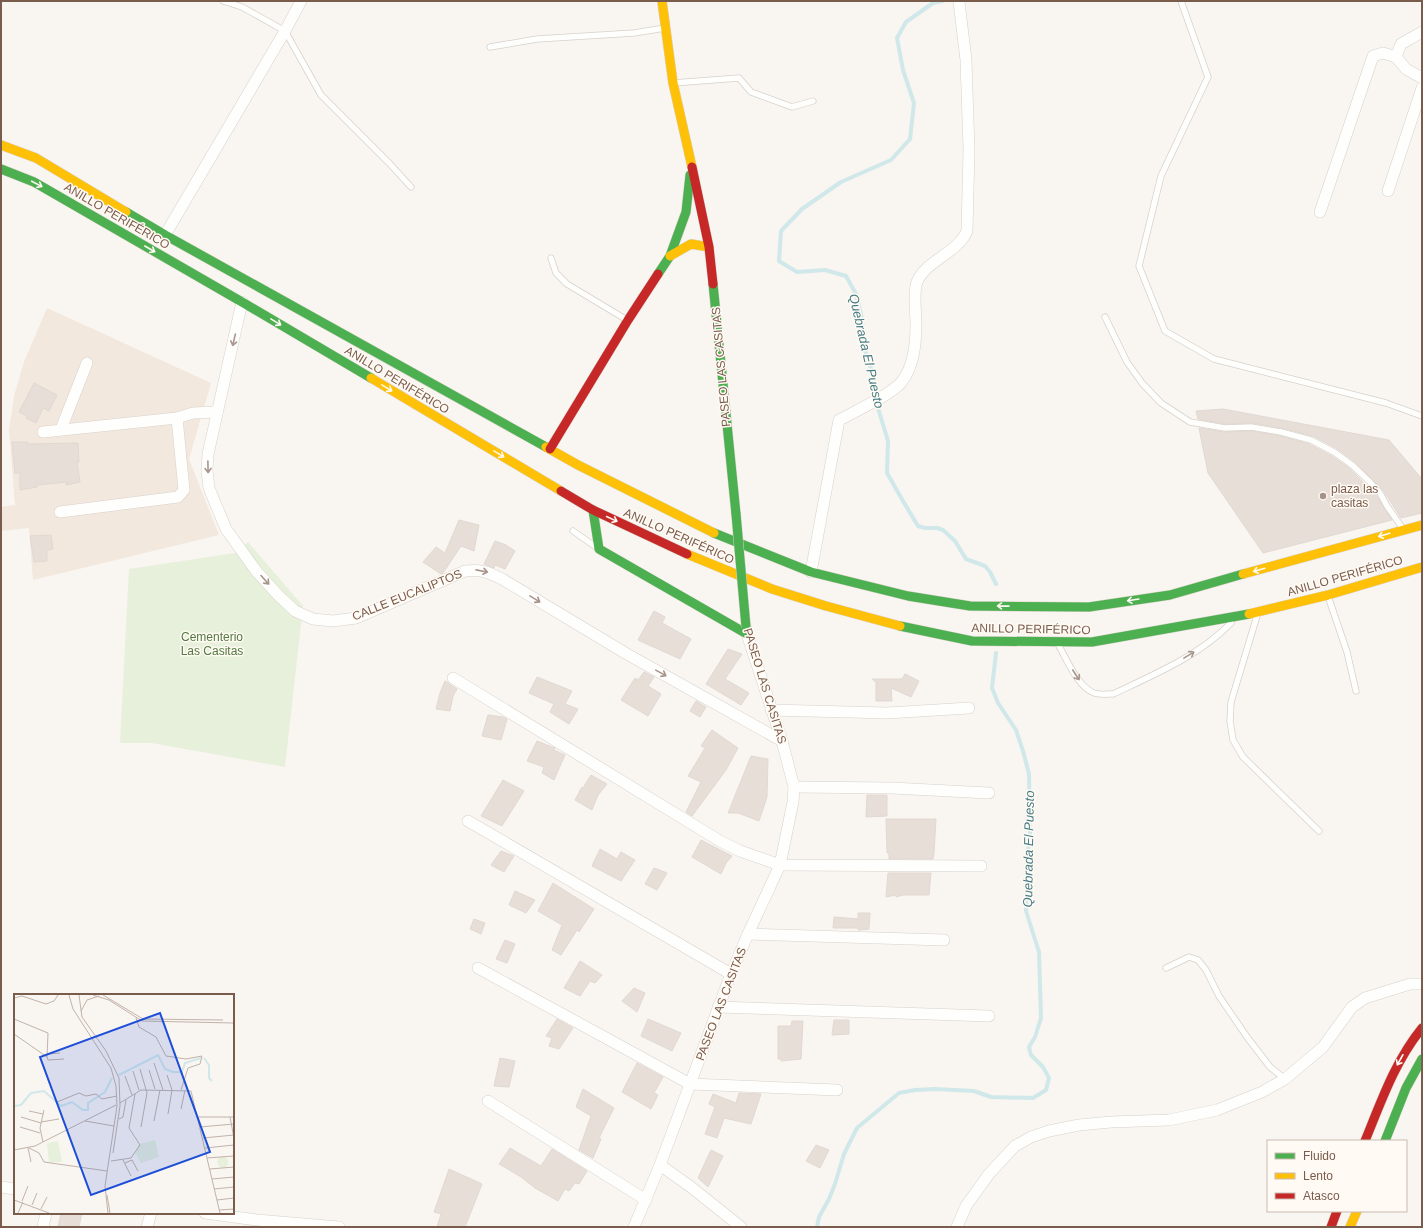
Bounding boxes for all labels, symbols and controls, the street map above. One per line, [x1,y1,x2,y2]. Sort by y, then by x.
street label: ANILLO PERIFÉRICO [62,179,173,252]
one-way arrow [31,181,43,188]
one-way arrow [144,245,156,253]
water label: Quebrada El Puesto [846,292,887,410]
street label: PASEO LAS CASITAS [709,306,733,428]
one-way arrow [270,318,282,326]
one-way arrow [230,333,237,346]
street label: ANILLO PERIFÉRICO [342,342,452,417]
one-way arrow [381,384,393,392]
one-way arrow [493,451,505,459]
one-way arrow [204,460,211,473]
place label: plaza las casitas [1331,482,1378,510]
marker: plaza las casitas [1318,491,1328,501]
street label: ANILLO PERIFÉRICO [622,504,737,567]
one-way arrow [606,516,618,523]
one-way arrow [1378,531,1391,539]
street label: ANILLO PERIFÉRICO [1285,552,1404,599]
street label: CALLE EUCALIPTOS [350,567,464,623]
one-way arrow [475,567,488,575]
one-way arrow [1253,567,1266,574]
one-way arrow [260,575,269,585]
one-way arrow [529,595,541,603]
one-way arrow [1127,597,1140,605]
one-way arrow [997,602,1010,610]
street label: ANILLO PERIFÉRICO [971,620,1091,637]
street label: PASEO LAS CASITAS [741,626,789,746]
park label: Cementerio Las Casitas [181,630,243,658]
one-way arrow [1183,650,1195,658]
one-way arrow [655,670,667,677]
one-way arrow [1072,670,1081,681]
water label: Quebrada El Puesto [1020,790,1037,908]
street label: PASEO LAS CASITAS [693,945,749,1063]
inset map [14,994,234,1214]
one-way arrow [1396,1054,1403,1066]
legend [1267,1140,1407,1212]
text: Fluido [1303,1149,1336,1163]
text: Lento [1303,1169,1333,1183]
text: Atasco [1303,1189,1340,1203]

